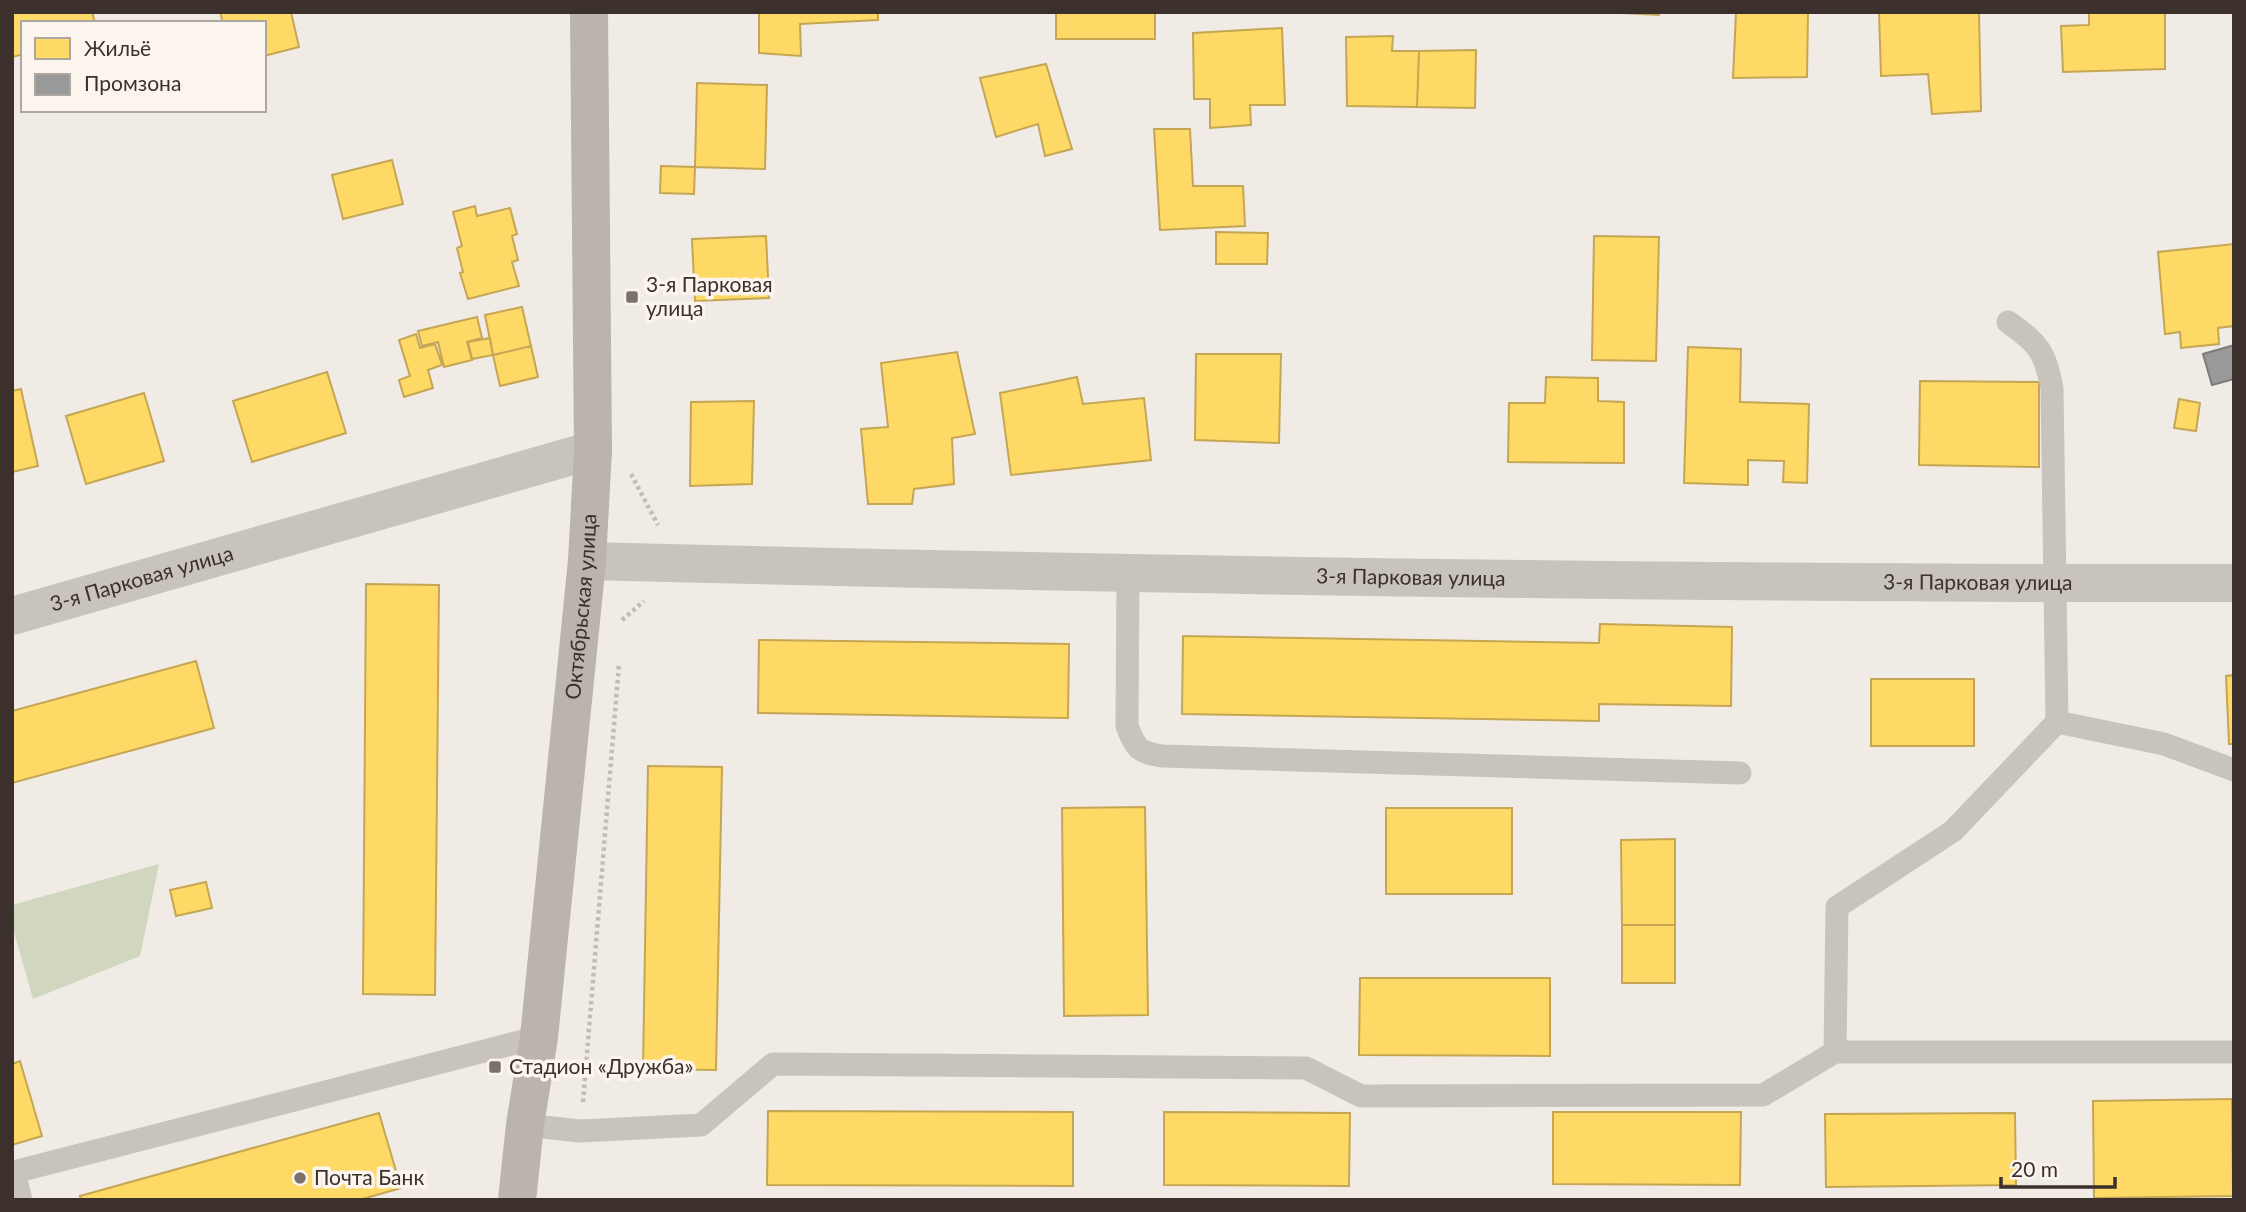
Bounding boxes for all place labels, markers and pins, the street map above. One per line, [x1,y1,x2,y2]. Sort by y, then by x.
place label: 3-я Парковая улица [646,271,773,320]
marker: 3-я Парковая улица [624,289,640,305]
place label: Стадион «Дружба» [509,1053,693,1078]
marker: Стадион «Дружба» [487,1059,503,1075]
place label: Почта Банк [314,1164,424,1189]
marker: Почта Банк [292,1170,308,1186]

